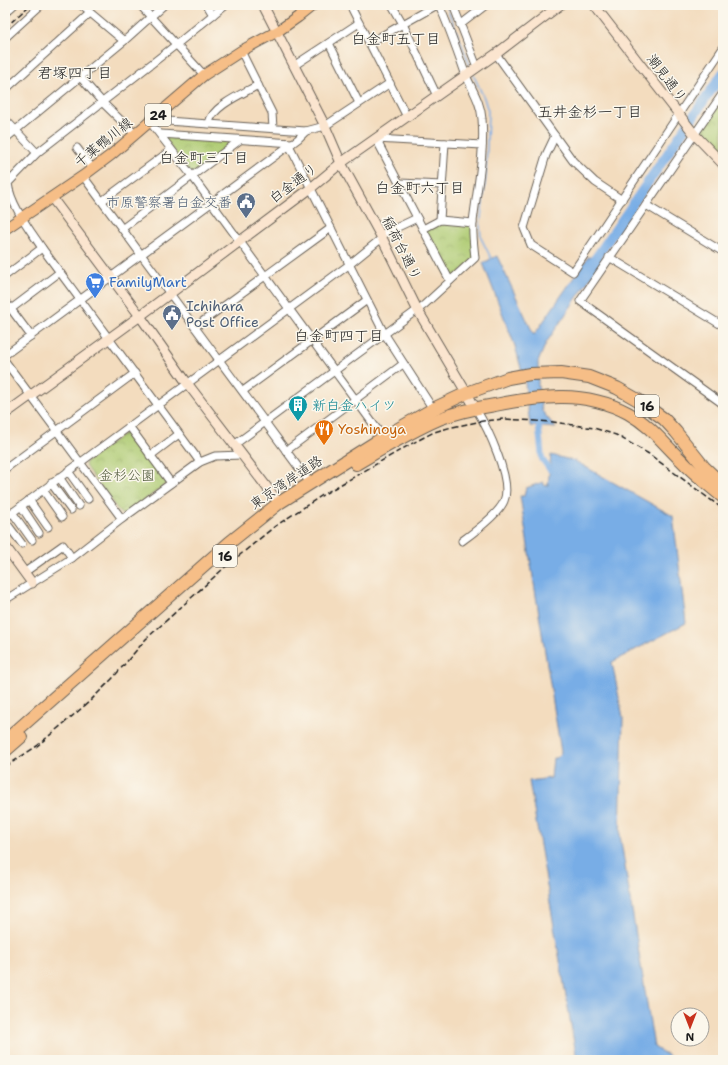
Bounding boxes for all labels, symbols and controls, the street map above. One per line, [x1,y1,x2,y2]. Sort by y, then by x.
district label: 白金町五丁目 [351,29,441,49]
street label: 潮見通り [643,50,691,106]
district label: 君塚四丁目 [37,63,113,83]
district label: 五井金杉一丁目 [537,102,643,122]
road number: 24 [145,104,171,126]
street label: 千葉鴨川線 [70,113,136,171]
district label: 白金町三丁目 [159,148,249,168]
street label: 白金通り [265,159,321,207]
district label: 白金町六丁目 [375,178,465,198]
public building icon: 市原警察署白金交番 [235,191,257,219]
place label: 市原警察署白金交番 [106,193,232,211]
street label: 稲荷台通り [378,213,426,283]
supermarket icon: FamilyMart [84,271,106,299]
place label: FamilyMart [109,273,187,291]
place label: Ichihara Post Office [186,297,259,331]
public building icon: Ichihara Post Office [161,303,183,331]
district label: 白金町四丁目 [294,326,384,346]
building icon: 新白金ハイツ [287,394,309,422]
road number: 16 [635,395,659,417]
place label: 新白金ハイツ [312,396,396,414]
restaurant icon: Yoshinoya [313,418,335,446]
place label: Yoshinoya [338,420,406,438]
street label: 東京湾岸道路 [246,451,326,513]
park label: 金杉公園 [99,466,155,484]
road number: 16 [213,545,237,567]
north arrow [670,1007,710,1047]
text: N [685,1029,694,1044]

